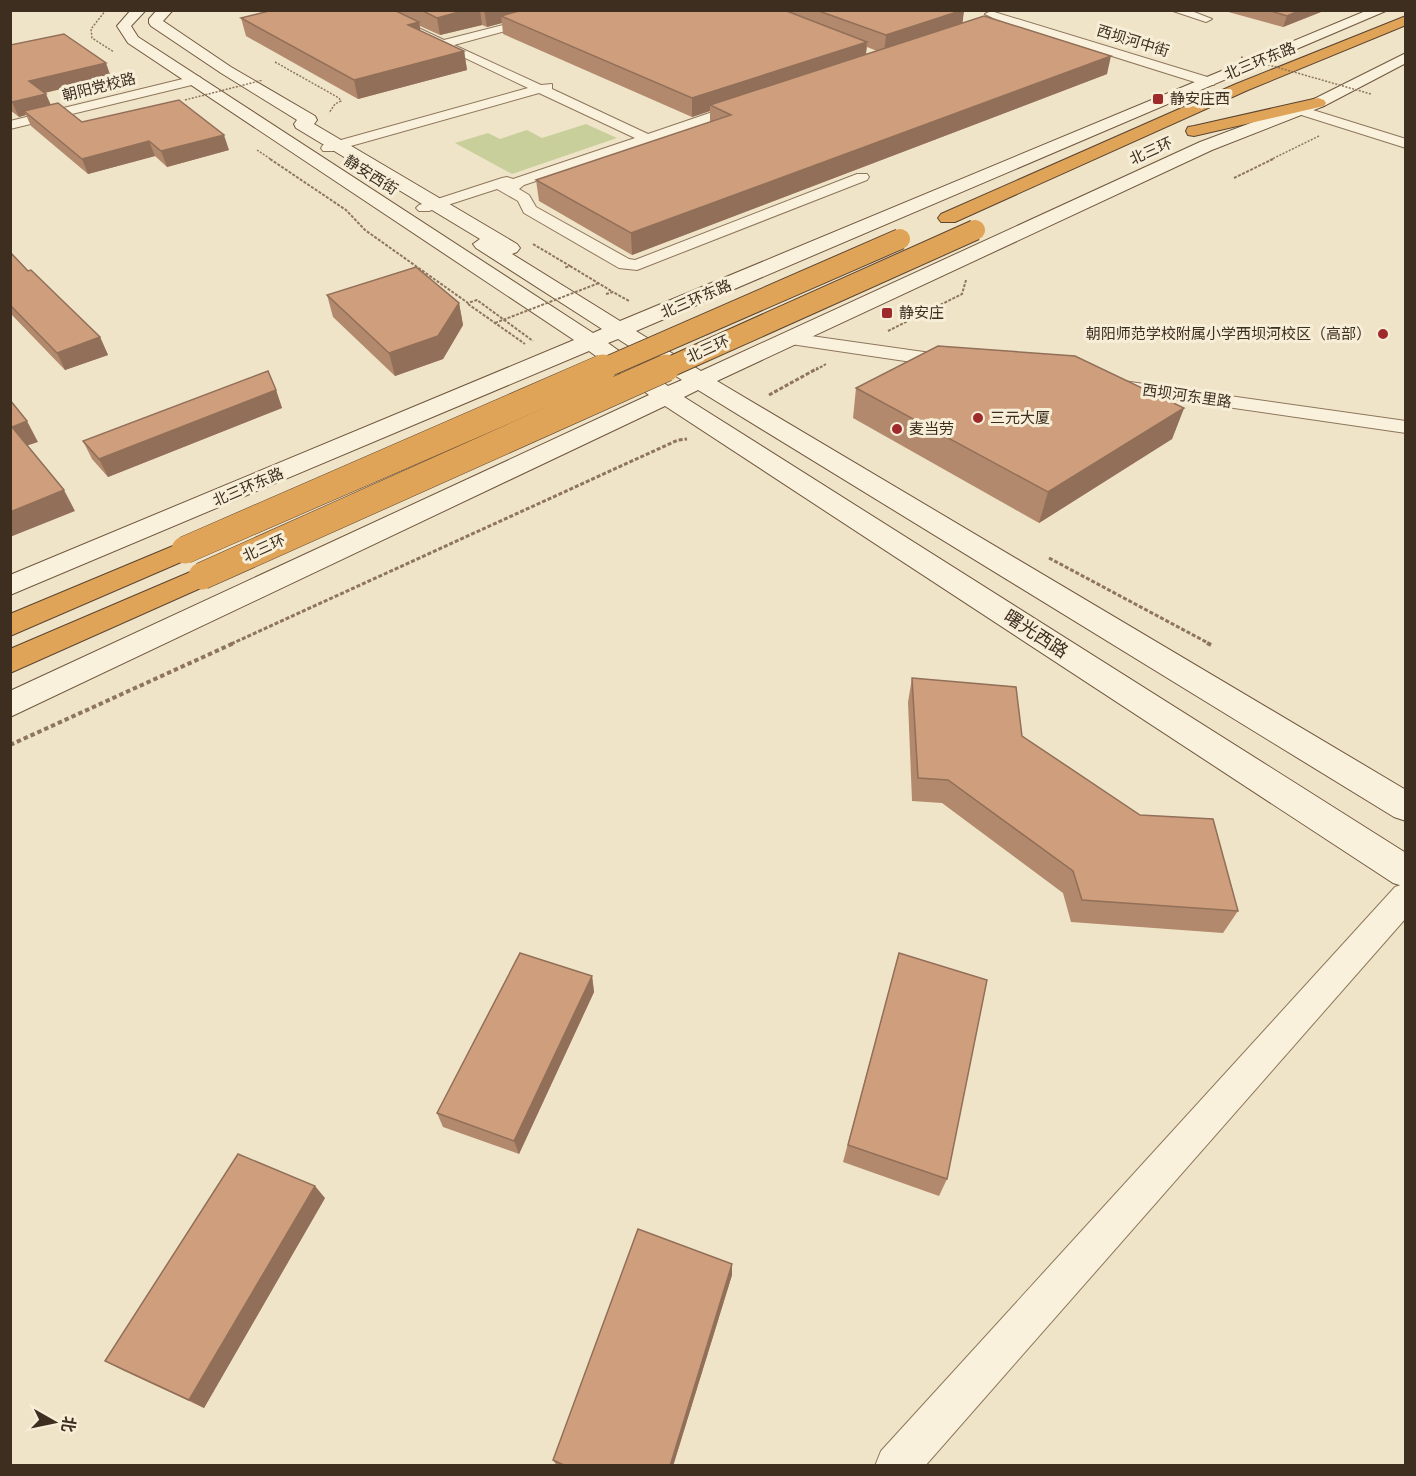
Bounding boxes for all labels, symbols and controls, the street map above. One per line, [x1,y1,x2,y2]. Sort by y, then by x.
street label: 西坝河中街 [1094,21,1172,61]
street label: 北三环东路 [1222,39,1298,83]
street label: 朝阳党校路 [60,69,138,105]
place label: 静安庄西 [1170,90,1230,108]
marker: 静安庄西 [1151,92,1165,106]
street label: 北三环 [1127,134,1175,168]
street label: 静安西街 [341,151,401,199]
street label: 北三环东路 [658,276,734,322]
place label: 静安庄 [899,304,944,322]
marker: 静安庄 [880,306,894,320]
place label: 朝阳师范学校附属小学西坝河校区（高部） [1086,325,1371,343]
marker: 朝阳师范学校附属小学西坝河校区（高部） [1376,327,1390,341]
street label: 北三环 [684,332,732,366]
street label: 西坝河东里路 [1141,381,1233,411]
place label: 三元大厦 [990,409,1050,427]
marker: 三元大厦 [971,411,985,425]
place label: 麦当劳 [909,420,954,438]
marker: 麦当劳 [890,422,904,436]
street label: 北三环东路 [210,464,286,510]
street label: 北三环 [240,531,288,565]
street label: 曙光西路 [1000,605,1072,663]
north arrow [24,1392,84,1452]
text: 北 [58,1415,79,1434]

